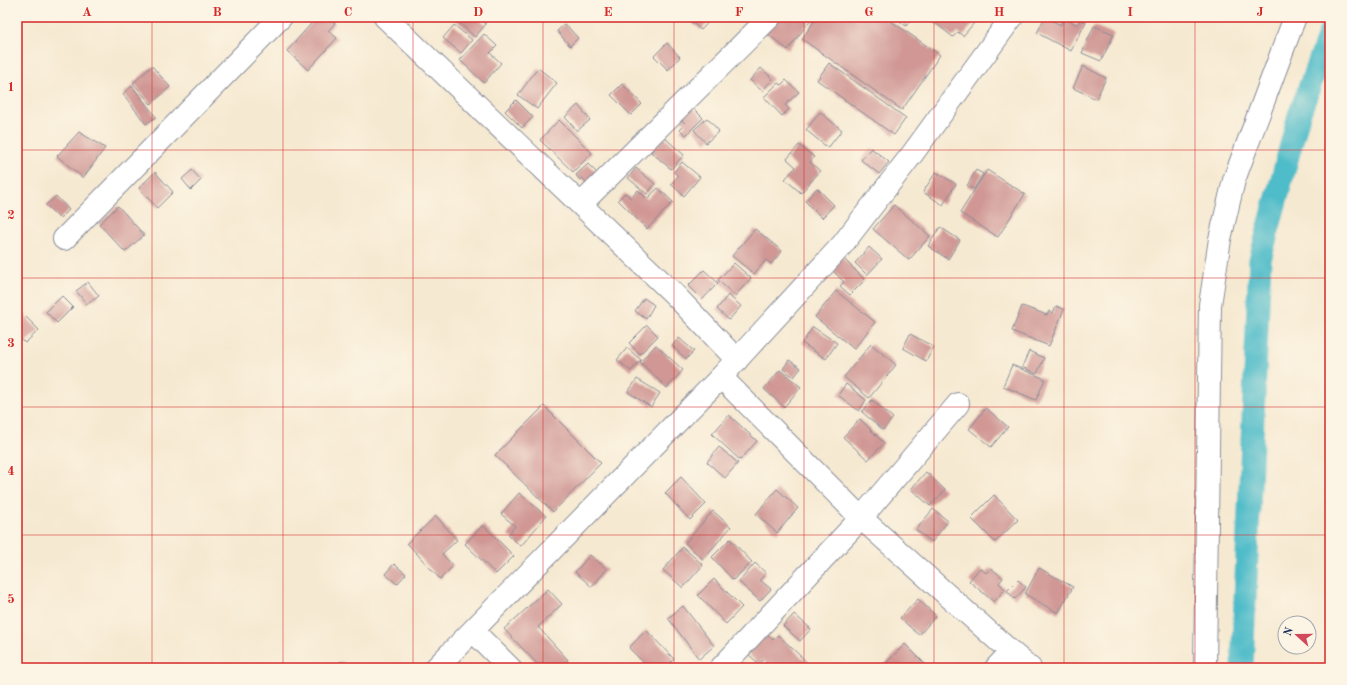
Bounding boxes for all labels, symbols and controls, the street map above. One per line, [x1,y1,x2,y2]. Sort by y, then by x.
text: A [82,6,92,19]
text: B [212,6,222,19]
text: C [344,6,352,19]
text: D [473,6,483,19]
text: E [604,6,613,19]
text: F [735,6,744,19]
text: G [864,6,874,19]
text: H [994,6,1005,19]
text: I [1127,6,1133,19]
text: J [1256,6,1264,19]
text: 1 [7,81,15,94]
text: 2 [7,209,15,222]
text: 3 [7,337,15,350]
text: 4 [7,465,15,478]
text: 5 [7,593,15,606]
north arrow [1277,615,1317,655]
text: N [1282,626,1296,638]

